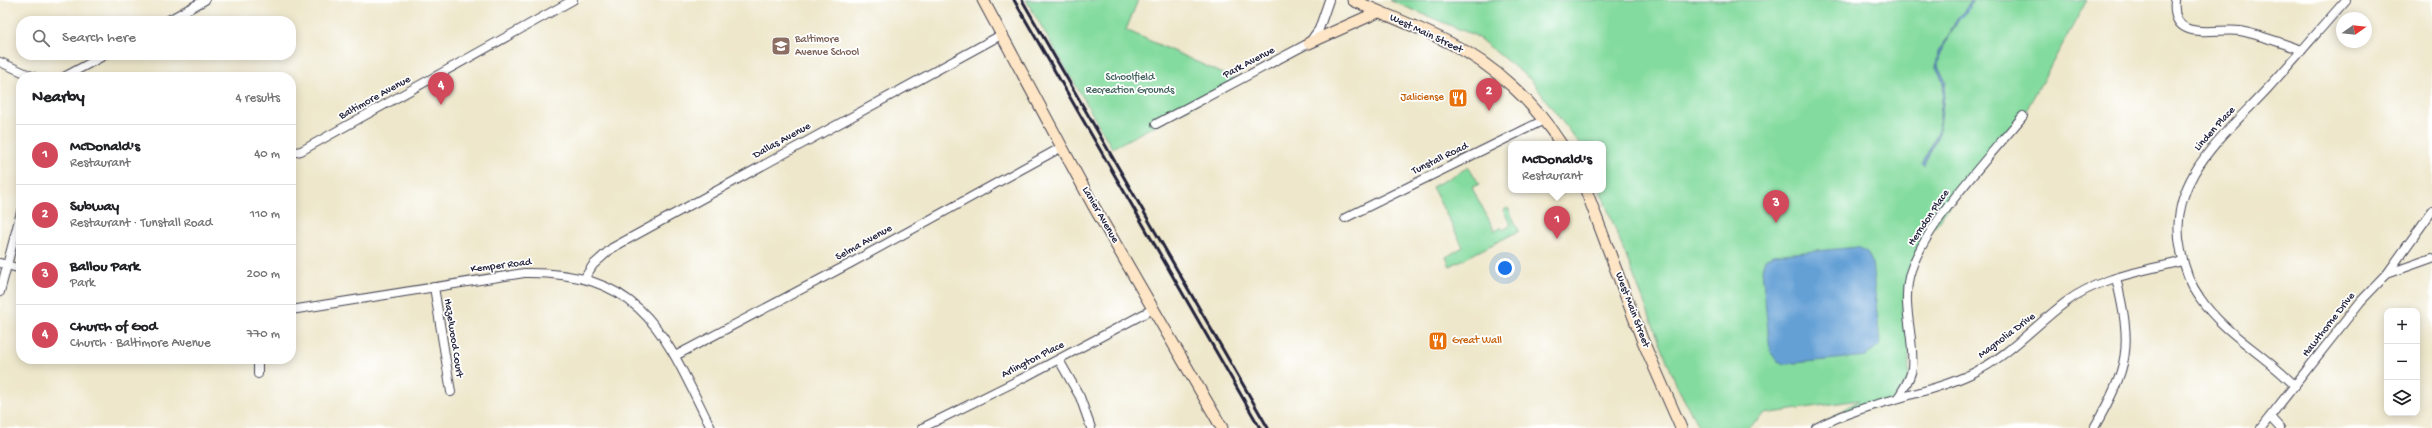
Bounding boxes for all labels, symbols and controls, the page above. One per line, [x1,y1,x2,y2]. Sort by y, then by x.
street label: West Main Street [1387,12,1466,57]
north arrow [2336,12,2372,48]
search box [16,16,296,60]
icon: search [30,27,52,49]
text: Search here [62,29,136,47]
place label: Baltimore Avenue School [794,34,860,59]
school or university icon: Baltimore Avenue School [770,35,792,57]
street label: Park Avenue [1220,44,1277,82]
park label: Schoolfield Recreation Grounds [1086,71,1175,97]
pin: 4 [428,72,454,105]
street label: Baltimore Avenue [336,73,413,123]
pin: 2 [1476,78,1502,111]
restaurant icon: Jaliciense [1447,87,1469,109]
text: Nearby [32,88,85,108]
text: 4 results [236,91,280,106]
place label: Jaliciense [1401,92,1444,104]
street label: Linden Place [2192,104,2238,154]
street label: Dallas Avenue [750,120,813,162]
text: McDonald's [70,138,140,156]
street label: Tunstall Road [1409,140,1471,178]
popup [1508,141,1606,193]
text: 1 [42,147,48,162]
text: 40 m [254,147,280,162]
text: McDonald's [1522,151,1592,169]
text: Restaurant [70,156,130,171]
text: Restaurant [1522,169,1582,184]
street label: Lanier Avenue [1079,185,1121,246]
street label: Herndon Place [1906,187,1952,248]
pin: 3 [1763,190,1789,223]
text: Subway [70,198,119,216]
pin: 1 [1544,206,1570,239]
text: 2 [42,207,48,222]
text: 110 m [250,207,280,222]
text: Restaurant · Tunstall Road [70,216,212,231]
street label: Selma Avenue [834,222,895,263]
street label: Kemper Road [470,256,534,276]
text: Ballou Park [70,258,140,276]
your location [1495,258,1515,278]
text: 3 [42,267,48,282]
text: 200 m [247,267,280,282]
street label: West Main Street [1612,271,1652,351]
text: Park [70,276,95,291]
street label: Hawthorne Drive [2300,290,2358,360]
street label: Hazelwood Court [441,298,465,380]
map controls [2384,308,2420,416]
button: + [2384,308,2420,344]
street label: Magnolia Drive [1976,310,2038,361]
text: Church of God [70,318,157,336]
text: 4 [42,327,48,342]
text: 770 m [247,327,280,342]
restaurant icon: Great Wall [1427,330,1449,352]
place label: Great Wall [1452,335,1503,347]
text: Church · Baltimore Avenue [70,336,211,351]
street label: Arlington Place [1000,339,1067,381]
button: − [2384,344,2420,380]
button: layers [2384,380,2420,416]

